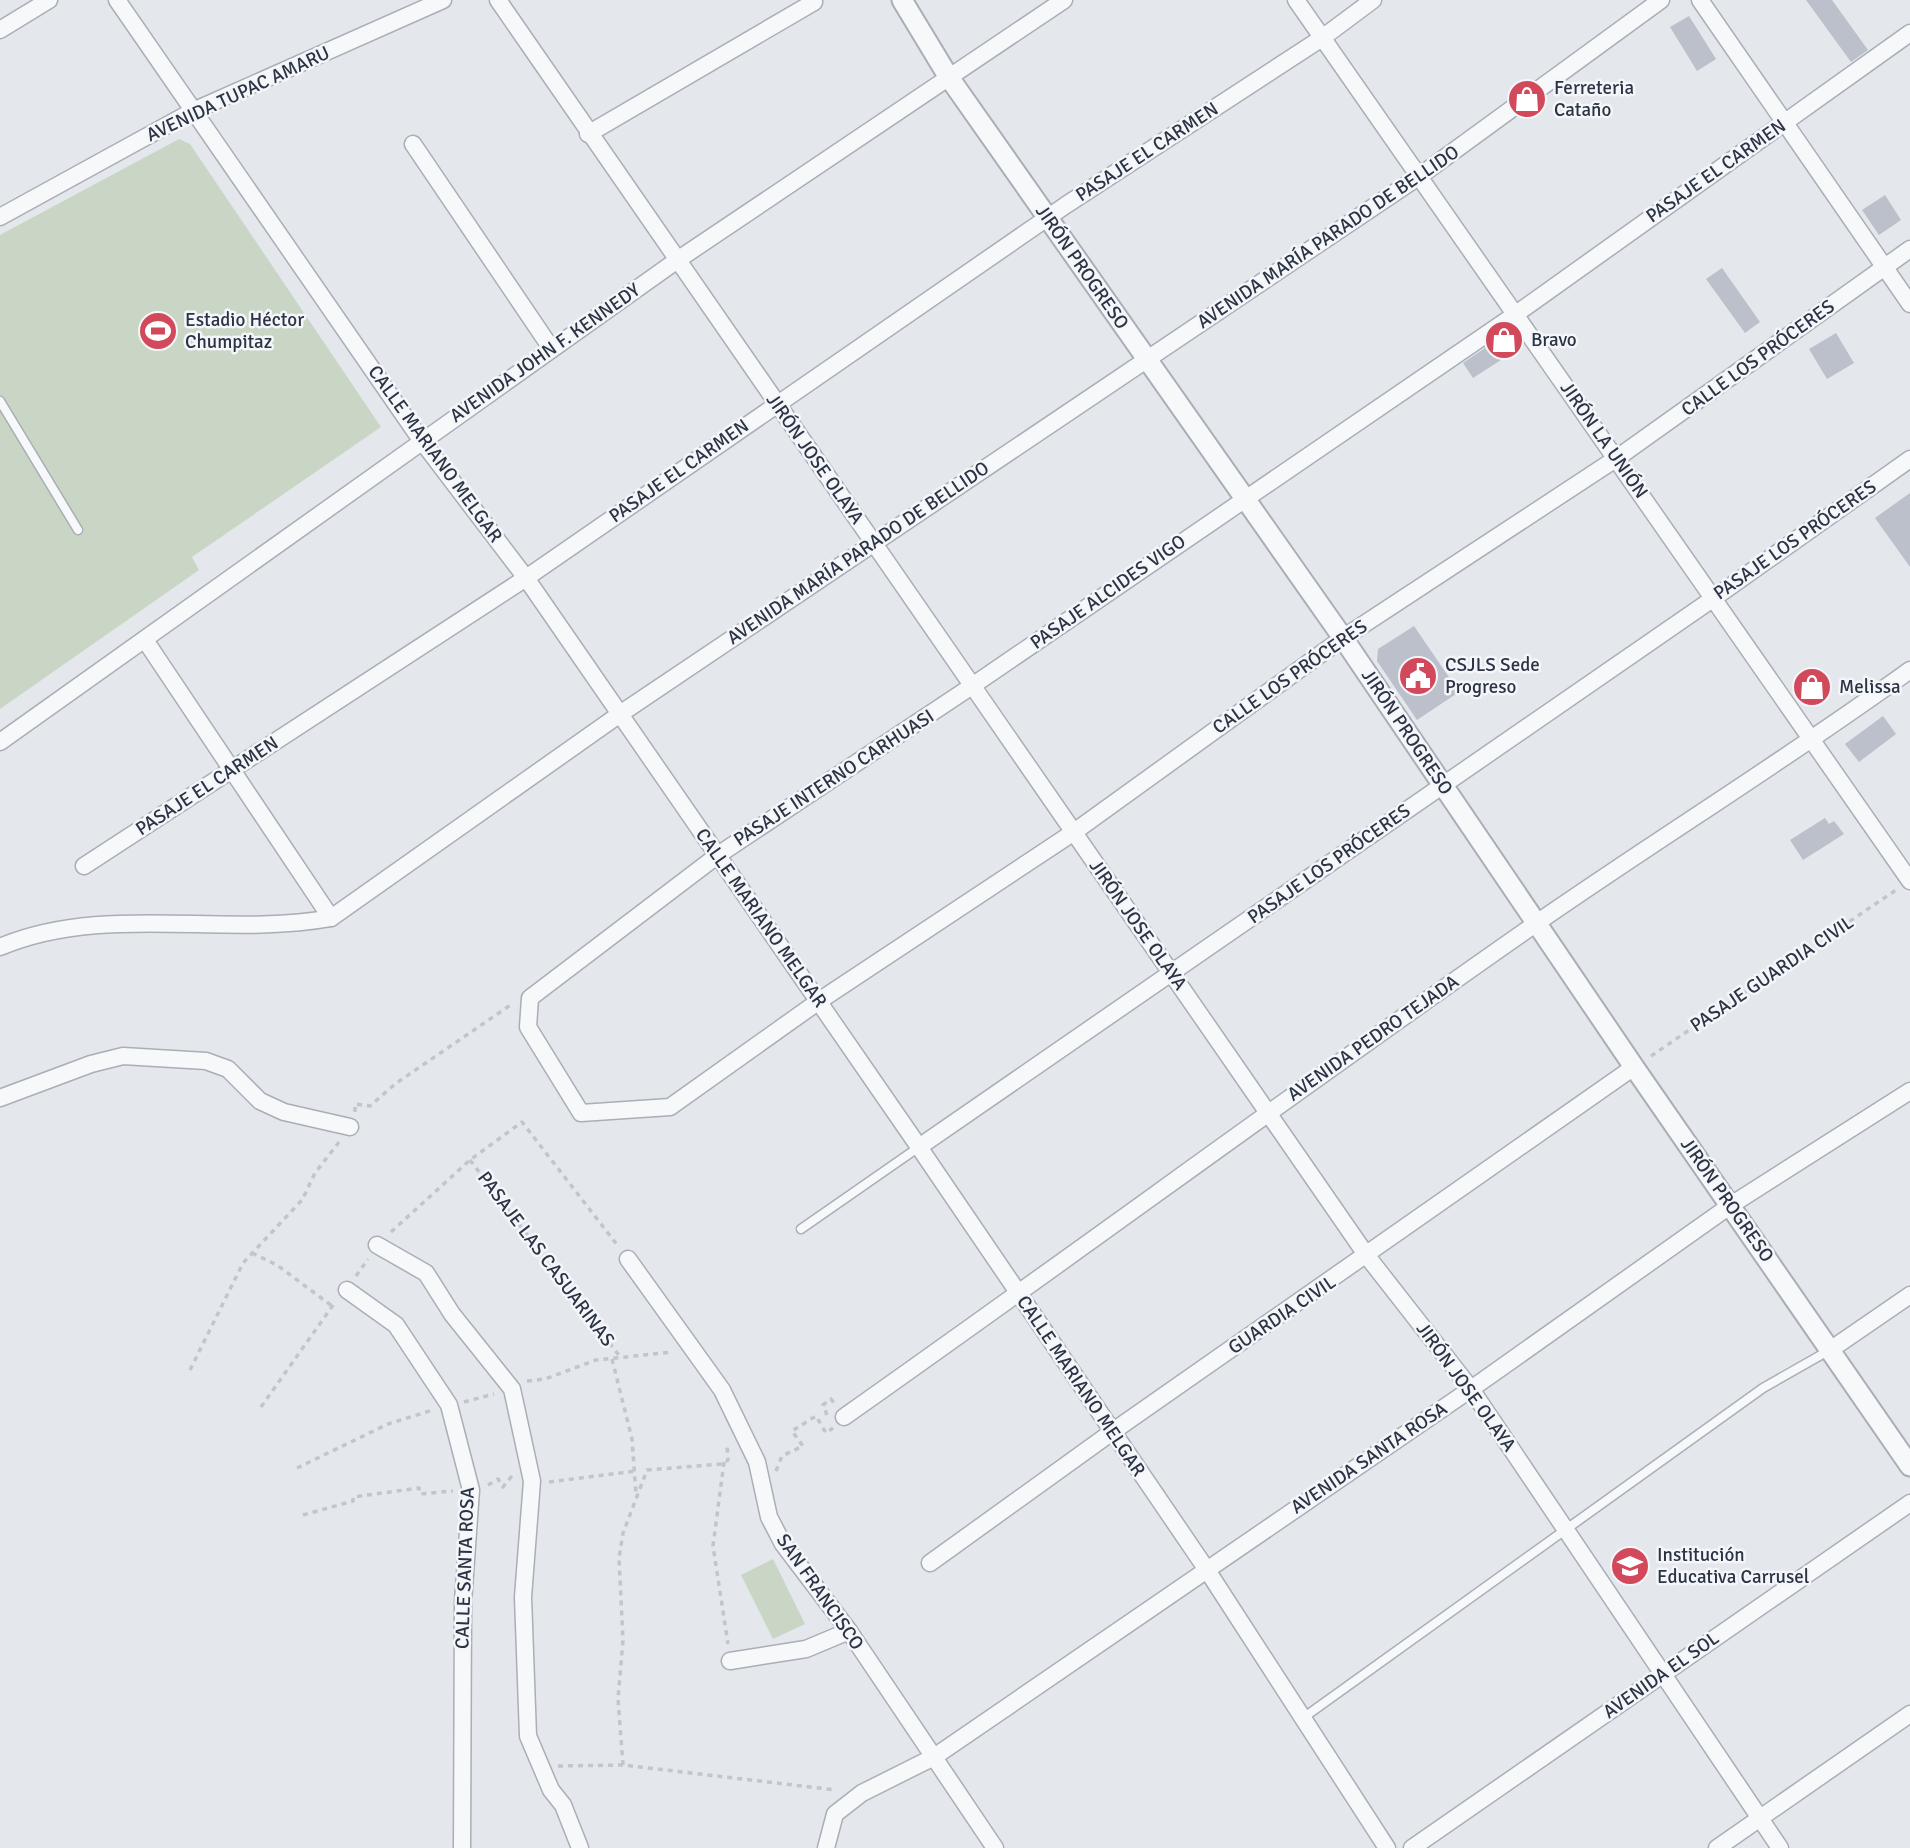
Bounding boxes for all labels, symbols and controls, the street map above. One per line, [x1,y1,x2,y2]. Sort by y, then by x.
street label: AVENIDA TUPAC AMARU [142,41,334,147]
place label: Ferreteria Cataño [1554,76,1634,122]
shop icon: Ferreteria Cataño [1506,78,1548,120]
street label: PASAJE EL CARMEN [1071,97,1223,207]
street label: PASAJE EL CARMEN [1641,114,1791,228]
street label: AVENIDA MARÍA PARADO DE BELLIDO [1192,140,1464,334]
street label: JIRÓN PROGRESO [1030,200,1134,334]
street label: AVENIDA JOHN F. KENNEDY [445,278,645,428]
street label: CALLE LOS PRÓCERES [1677,294,1839,422]
place label: Estadio Héctor Chumpitaz [185,308,304,354]
sports icon: Estadio Héctor Chumpitaz [137,310,179,352]
shop icon: Bravo [1483,319,1525,361]
place label: Bravo [1531,328,1577,352]
street label: CALLE MARIANO MELGAR [363,361,507,547]
street label: JIRÓN LA UNIÓN [1555,377,1653,503]
street label: JIRÓN JOSE OLAYA [761,389,869,529]
street label: PASAJE EL CARMEN [604,414,754,528]
street label: AVENIDA MARÍA PARADO DE BELLIDO [722,456,994,650]
street label: PASAJE LOS PRÓCERES [1709,475,1881,605]
street label: PASAJE ALCIDES VIGO [1026,529,1190,655]
street label: CALLE LOS PRÓCERES [1208,615,1372,739]
place label: CSJLS Sede Progreso [1445,653,1540,699]
public building icon: CSJLS Sede Progreso [1397,655,1439,697]
street label: JIRÓN PROGRESO [1356,665,1458,799]
shop icon: Melissa [1791,666,1833,708]
place label: Melissa [1839,675,1901,699]
street label: PASAJE INTERNO CARHUASI [729,704,939,852]
street label: PASAJE EL CARMEN [131,731,283,841]
street label: PASAJE LOS PRÓCERES [1243,799,1415,929]
street label: CALLE MARIANO MELGAR [690,824,832,1012]
street label: JIRÓN JOSE OLAYA [1084,855,1192,995]
street label: PASAJE GUARDIA CIVIL [1686,910,1858,1038]
street label: AVENIDA PEDRO TEJADA [1283,969,1464,1106]
street label: JIRÓN PROGRESO [1675,1133,1779,1267]
street label: PASAJE LAS CASUARINAS [472,1167,620,1351]
street label: GUARDIA CIVIL [1224,1270,1341,1360]
street label: CALLE MARIANO MELGAR [1011,1291,1151,1481]
street label: JIRÓN JOSE OLAYA [1411,1318,1521,1457]
street label: AVENIDA SANTA ROSA [1286,1397,1452,1519]
street label: CALLE SANTA ROSA [450,1486,480,1650]
street label: SAN FRANCISCO [771,1529,869,1655]
place label: Institución Educativa Carrusel [1657,1543,1809,1589]
school or university icon: Institución Educativa Carrusel [1609,1545,1651,1587]
street label: AVENIDA EL SOL [1598,1626,1724,1724]

